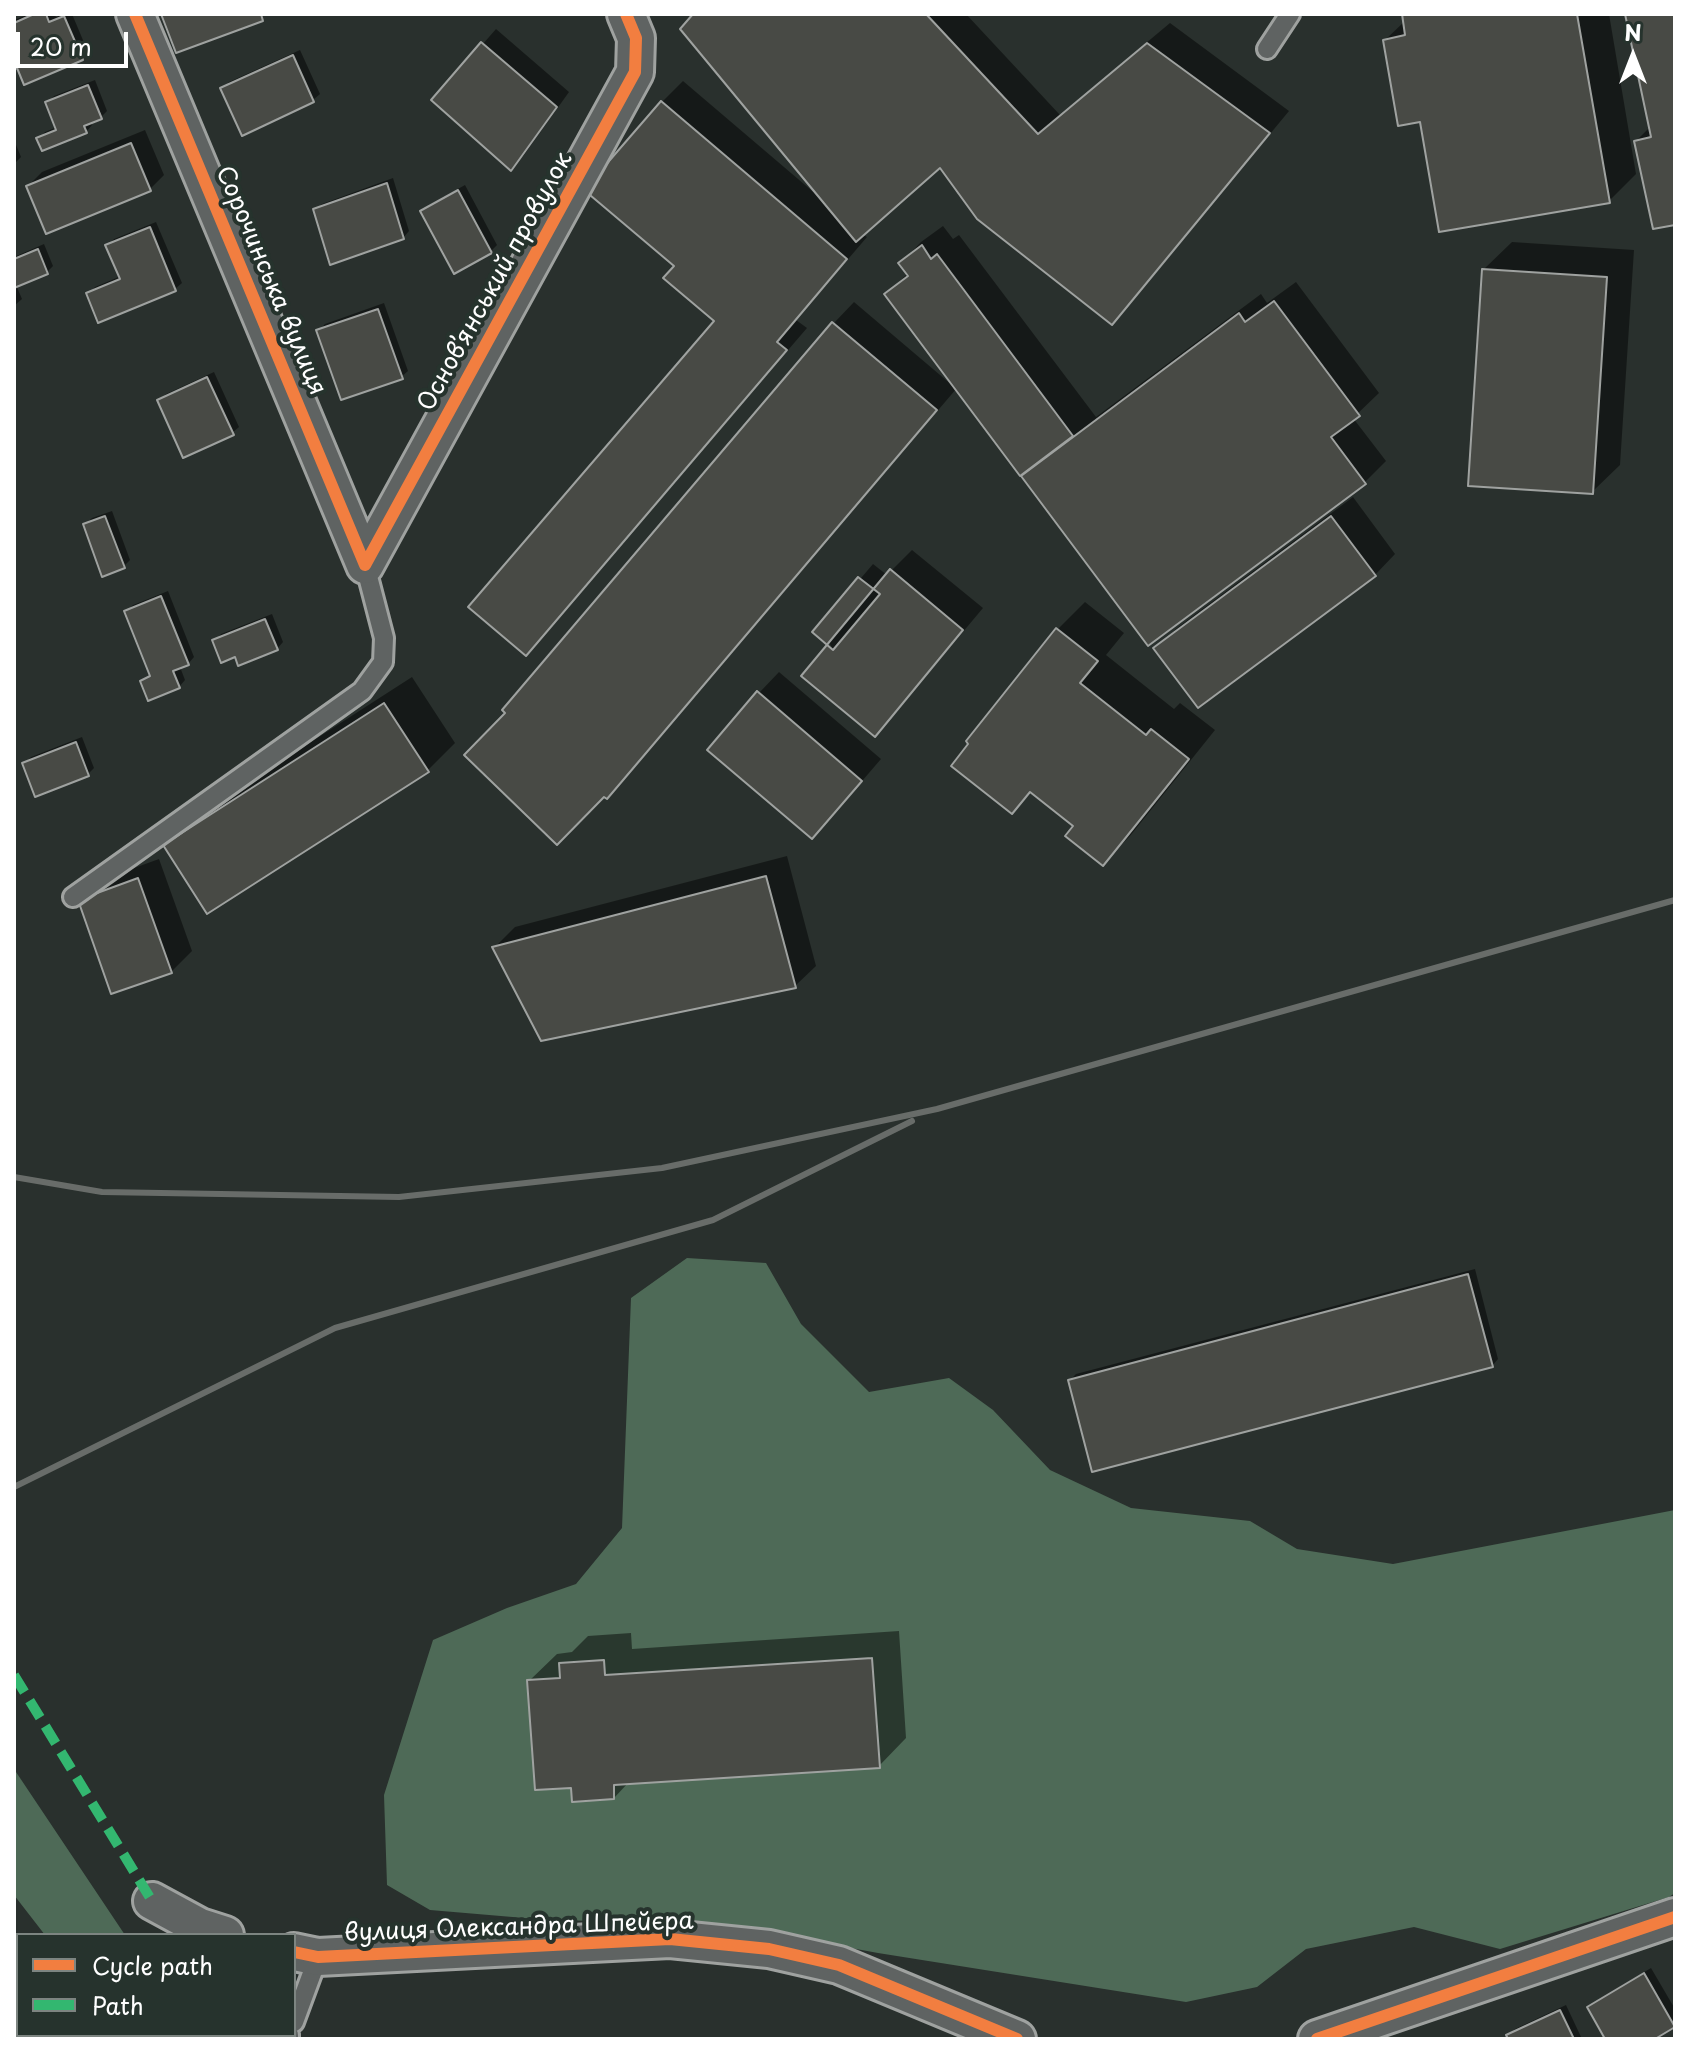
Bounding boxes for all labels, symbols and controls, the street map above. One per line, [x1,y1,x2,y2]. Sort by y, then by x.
text: N [1624,15,1642,48]
scale bar [20,16,132,66]
north arrow [1593,16,1673,96]
text: 20 m [30,28,92,64]
street label: Основ’янський провулок [413,147,579,417]
street label: Сорочинська вулиця [209,162,331,400]
street label: вулиця Олександра Шпейєра [344,1908,694,1948]
legend [16,1933,296,2037]
text: Cycle path [92,1947,213,1983]
text: Path [92,1987,144,2023]

